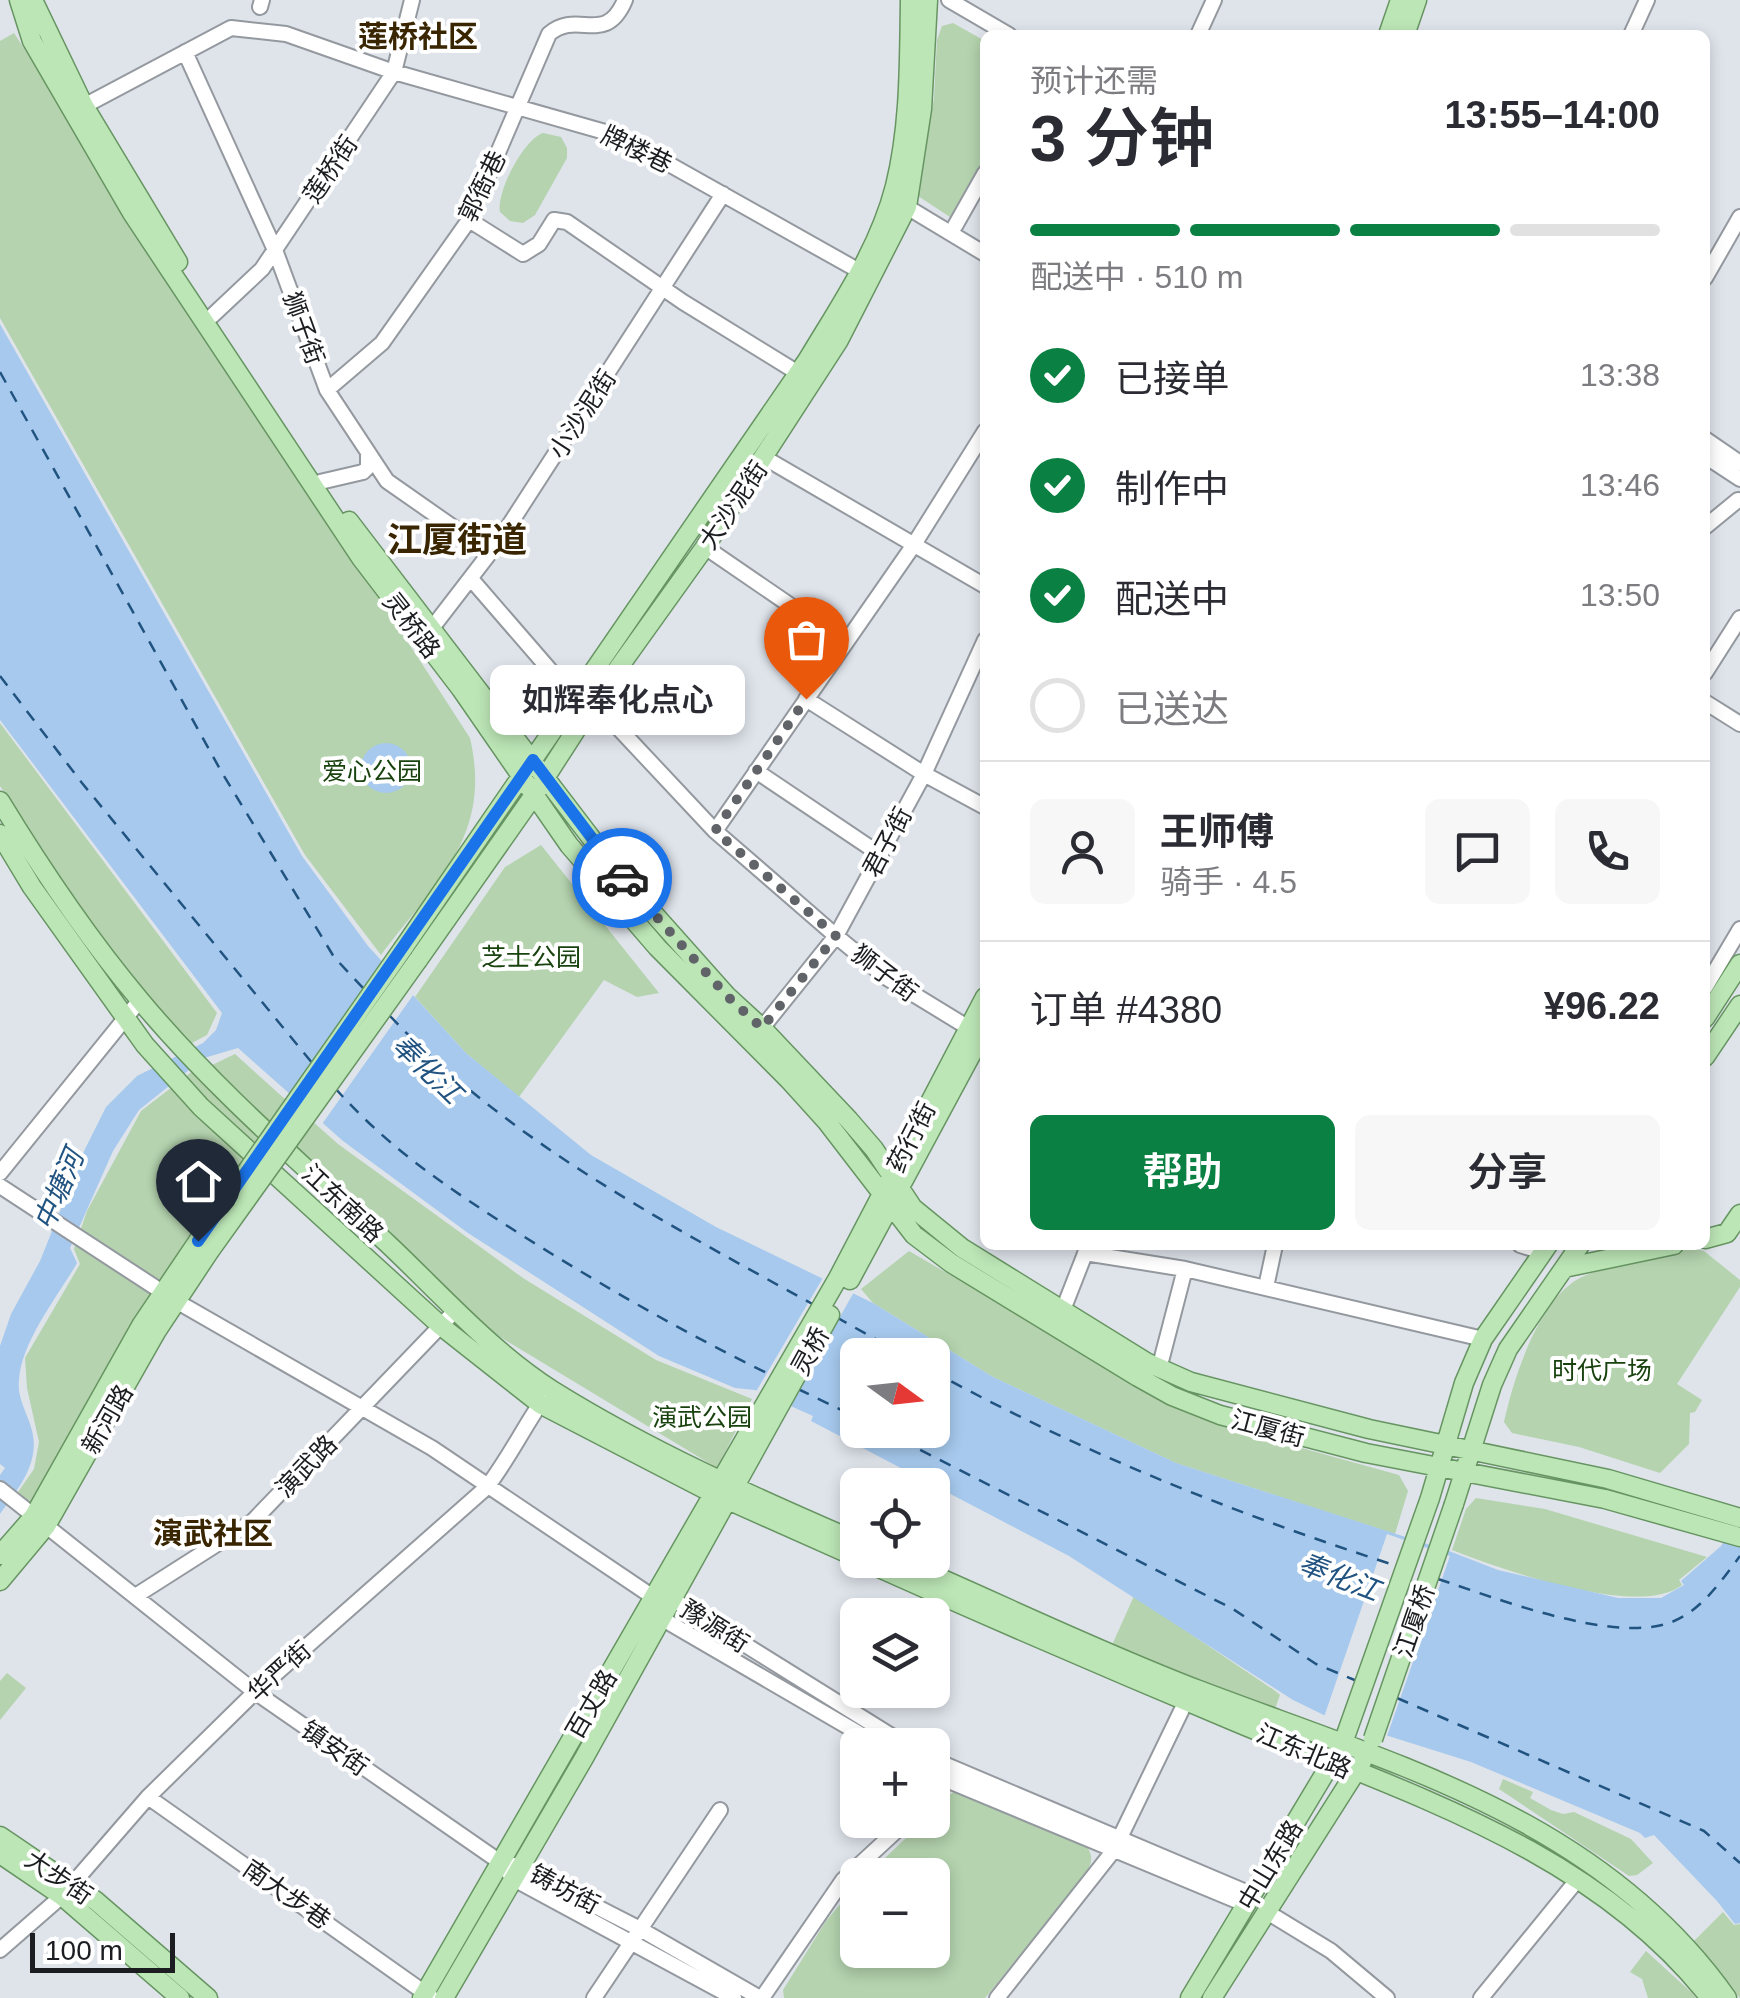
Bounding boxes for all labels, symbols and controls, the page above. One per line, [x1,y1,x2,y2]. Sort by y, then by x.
district label: 莲桥社区 [358,20,478,53]
text: 预计还需 [1030,63,1158,99]
text: 13:55–14:00 [1444,94,1660,136]
text: 3 分钟 [1030,102,1214,175]
street label: 牌楼巷 [597,120,677,178]
street label: 莲桥街 [297,130,363,208]
street label: 郭衙巷 [453,146,511,226]
text: 配送中 · 510 m [1030,259,1243,295]
street label: 狮子街 [278,288,330,368]
icon: check [1030,348,1085,403]
text: 13:38 [1580,357,1660,393]
text: 已接单 [1115,358,1229,400]
street label: 小沙泥街 [543,364,621,464]
street label: 大沙泥街 [693,456,773,554]
icon: check [1030,458,1085,513]
text: 13:46 [1580,467,1660,503]
text: 制作中 [1115,468,1229,510]
district label: 江厦街道 [387,520,527,559]
icon: check [1030,568,1085,623]
text: 13:50 [1580,577,1660,613]
text: 配送中 [1115,578,1229,620]
street label: 灵桥路 [378,587,446,663]
pin [764,597,849,700]
icon: bag [779,612,834,667]
callout: 如辉奉化点心 [491,664,746,734]
text: 如辉奉化点心 [521,682,714,718]
text: 已送达 [1115,688,1229,730]
park label: 爱心公园 [322,757,422,785]
button: person [1030,799,1135,904]
button: chat [1425,799,1530,904]
button: phone [1555,799,1660,904]
street label: 君子街 [857,802,917,882]
text: 王师傅 [1160,811,1274,853]
courier [572,828,672,928]
icon: car [595,851,650,906]
text: 骑手 · 4.5 [1160,864,1297,900]
street label: 狮子街 [847,939,923,1007]
park label: 芝士公园 [481,943,581,971]
text: ¥96.22 [1544,985,1660,1027]
text: 订单 #4380 [1030,989,1222,1031]
water label: 奉化江 [386,1029,470,1111]
street label: 药行街 [881,1097,941,1177]
button: 帮助 [1030,1115,1335,1230]
button: 分享 [1355,1115,1660,1230]
pin [156,1139,241,1242]
water label: 中塘河 [28,1141,92,1235]
icon: home [171,1154,226,1209]
street label: 江东南路 [297,1159,389,1247]
street label: 灵桥 [786,1322,834,1380]
north arrow [840,1338,950,1448]
map controls [840,1338,950,1968]
park label: 时代广场 [1552,1356,1652,1384]
street label: 新河路 [76,1380,138,1458]
park label: 演武公园 [652,1403,752,1431]
street label: 江厦街 [1228,1405,1308,1451]
street label: 演武路 [270,1429,342,1503]
button: locate [840,1468,950,1578]
district label: 演武社区 [153,1517,273,1550]
water label: 奉化江 [1294,1547,1387,1608]
street label: 江厦桥 [1389,1581,1439,1661]
street label: 豫源街 [676,1594,754,1658]
button: layers [840,1598,950,1708]
street label: 华严街 [242,1635,316,1707]
street label: 百丈路 [560,1665,622,1743]
street label: 镇安街 [296,1715,374,1781]
street label: 江东北路 [1252,1719,1356,1783]
button: + [840,1728,950,1838]
street label: 中山东路 [1232,1815,1308,1915]
street label: 大步街 [20,1844,98,1910]
street label: 南大步巷 [238,1854,336,1934]
button: − [840,1858,950,1968]
street label: 铸坊街 [525,1859,605,1919]
scale bar [30,1928,175,1972]
text: 100 m [45,1935,123,1966]

